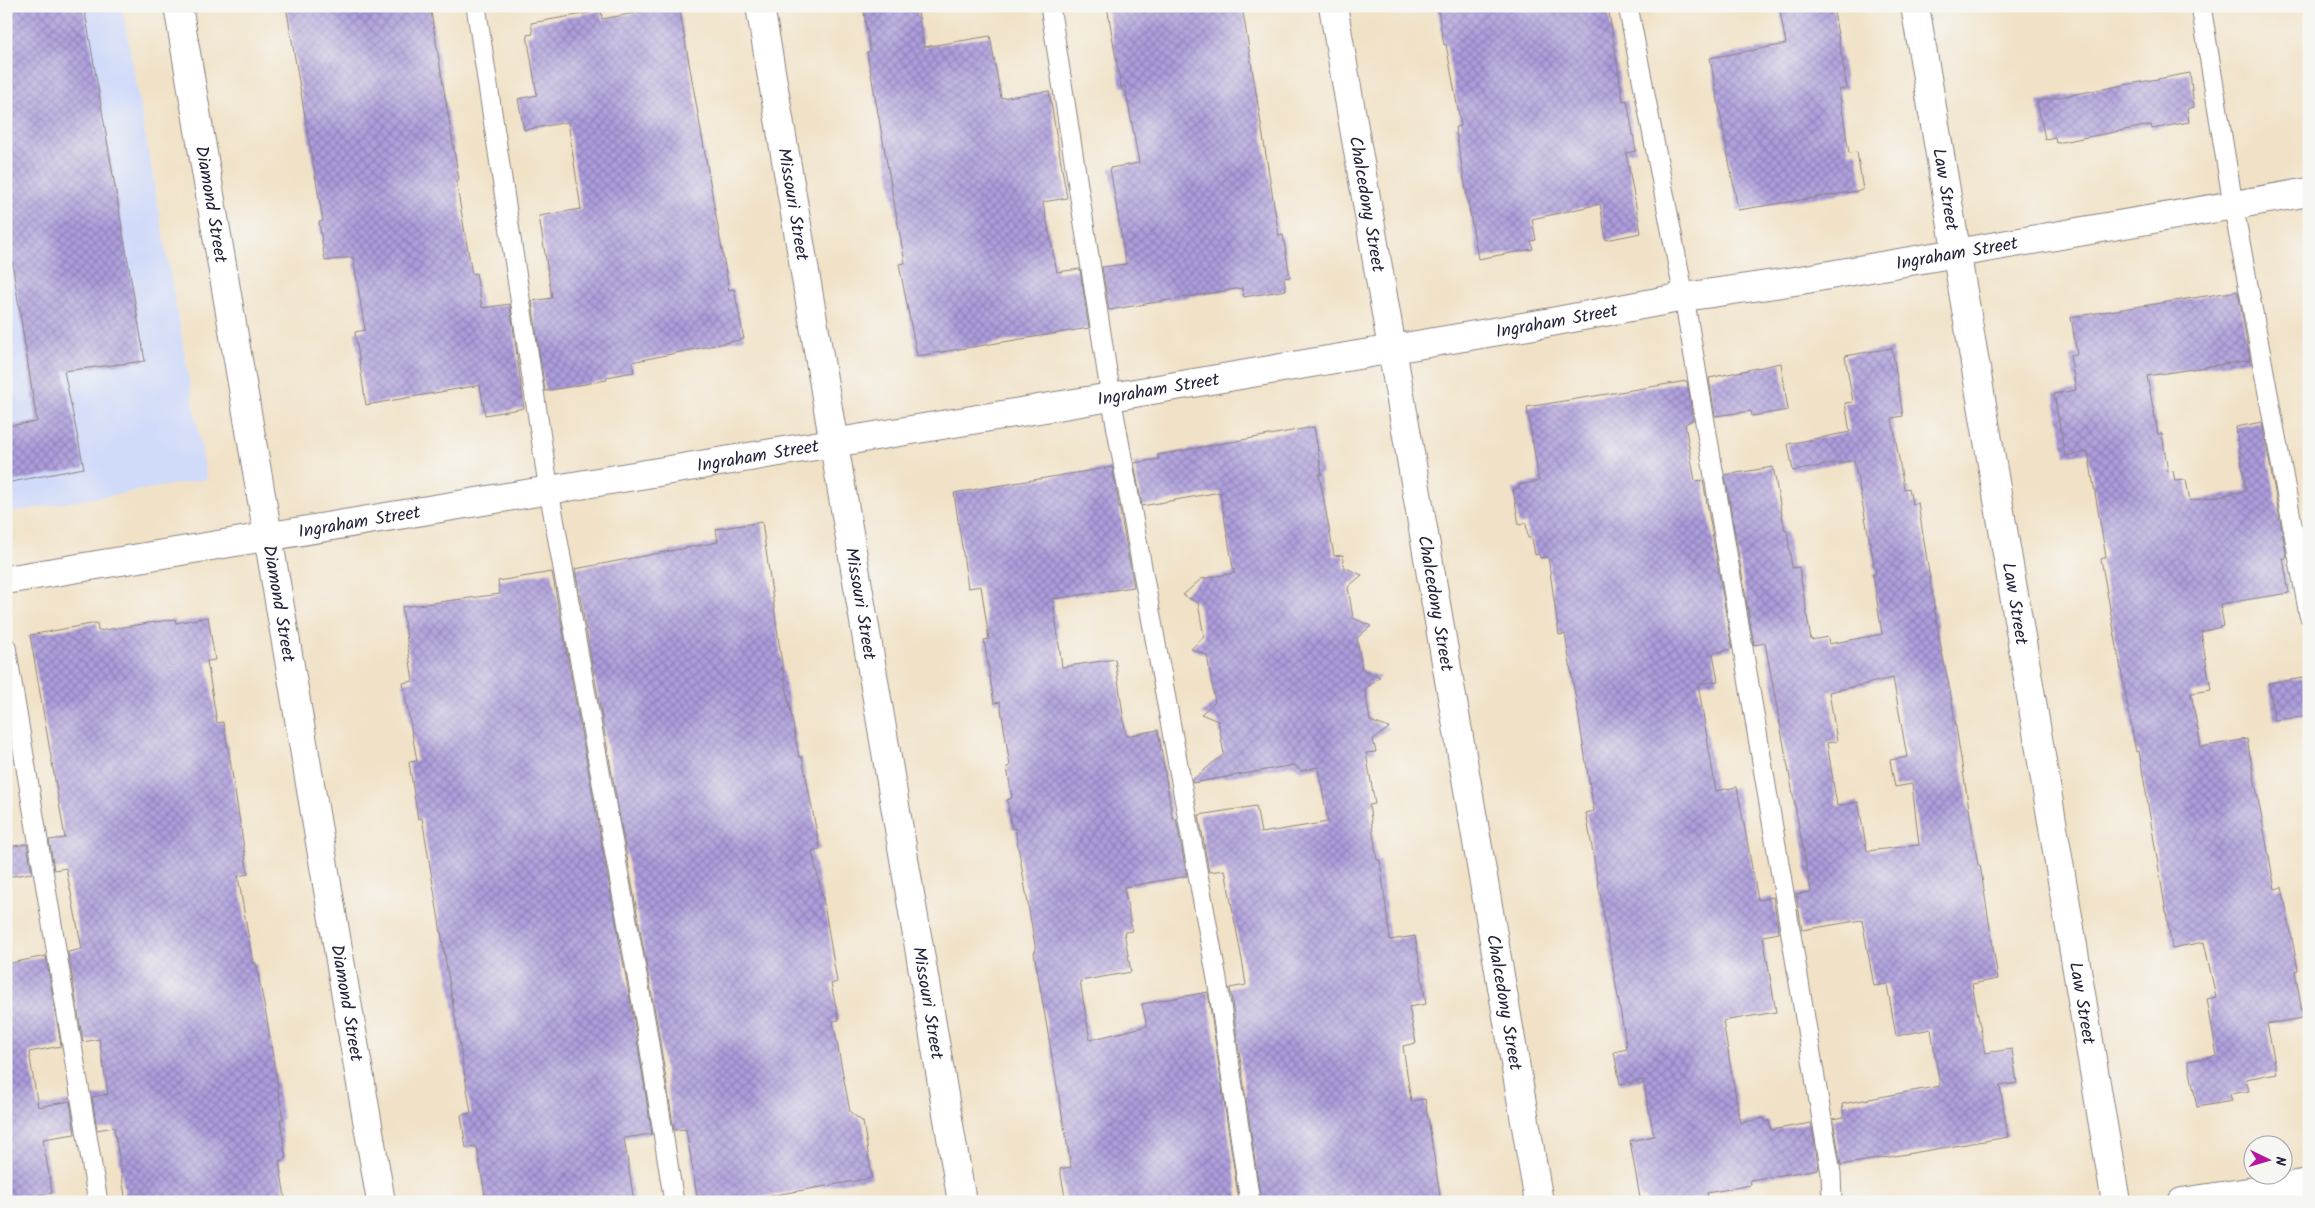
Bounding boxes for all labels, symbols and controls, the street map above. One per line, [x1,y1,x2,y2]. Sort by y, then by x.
street label: Chalcedony Street [1340,134,1392,276]
street label: Diamond Street [186,144,235,266]
street label: Missouri Street [768,146,816,264]
street label: Law Street [1923,146,1966,234]
street label: Ingraham Street [1894,229,2021,279]
street label: Ingraham Street [1493,297,1621,347]
street label: Ingraham Street [1095,366,1223,415]
street label: Ingraham Street [695,432,822,481]
street label: Ingraham Street [296,498,424,547]
street label: Chalcedony Street [1408,533,1461,675]
street label: Diamond Street [254,543,302,665]
street label: Missouri Street [836,545,883,663]
street label: Law Street [1993,560,2035,648]
street label: Chalcedony Street [1477,932,1529,1074]
street label: Diamond Street [322,942,370,1065]
street label: Missouri Street [903,945,951,1063]
street label: Law Street [2060,960,2102,1048]
north arrow [2242,1136,2292,1186]
text: N [2269,1156,2291,1167]

